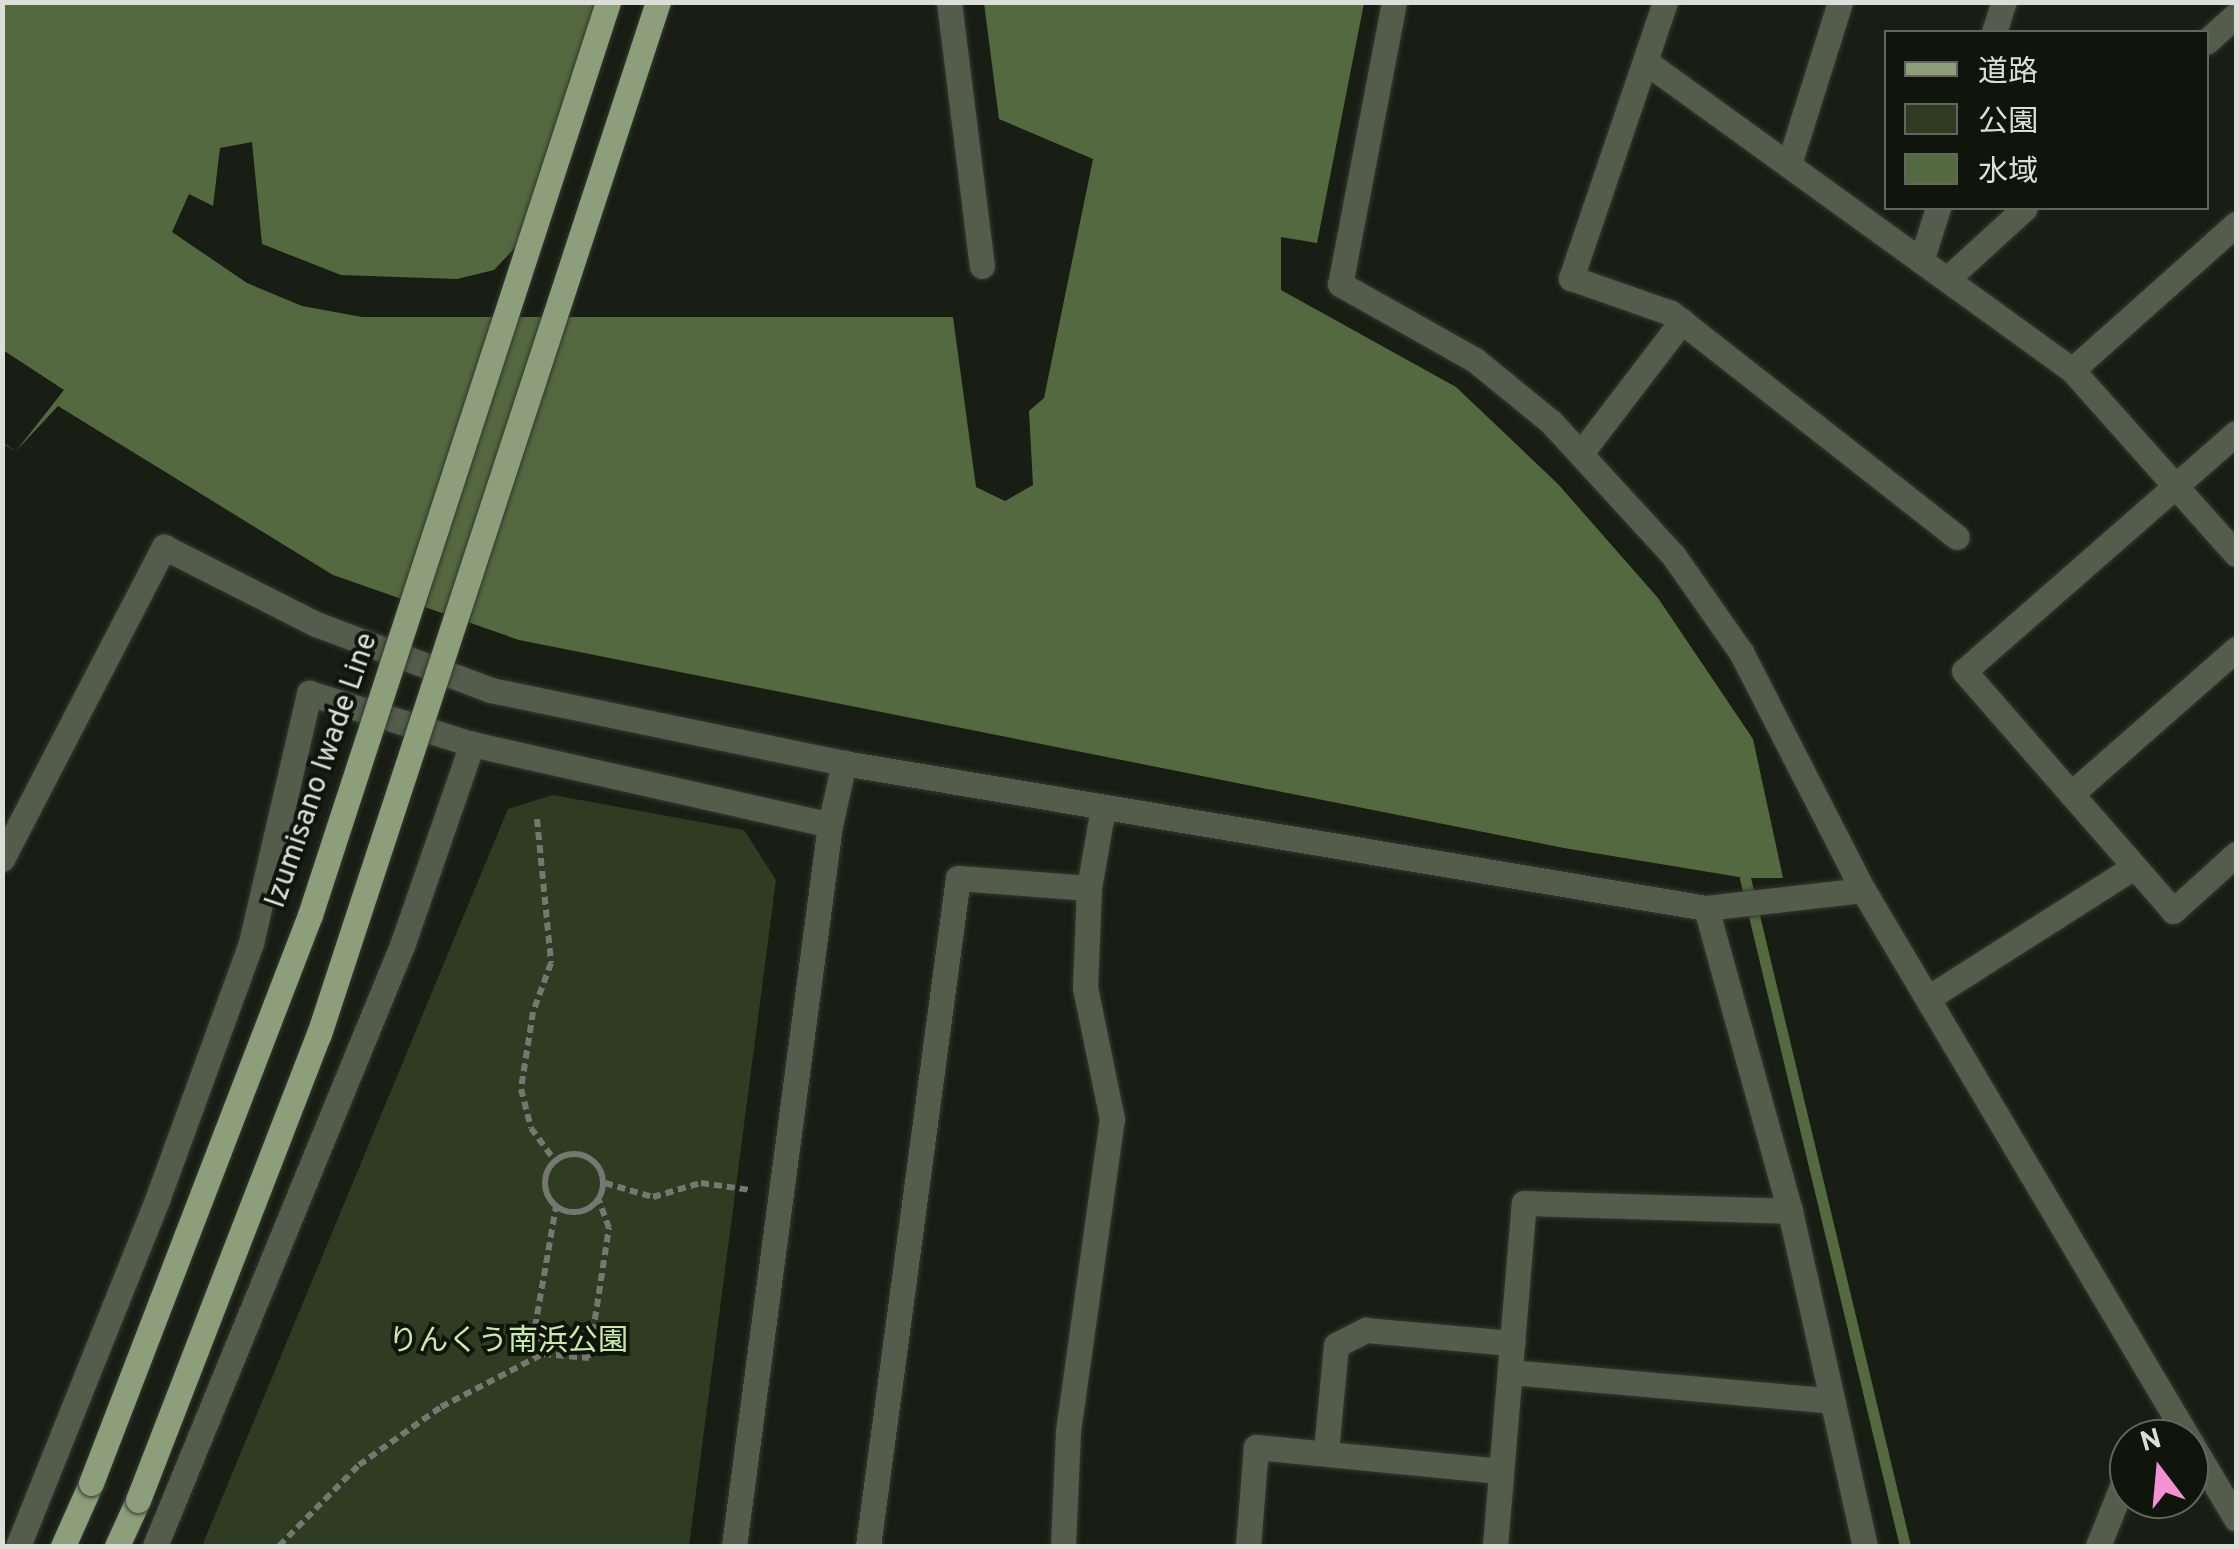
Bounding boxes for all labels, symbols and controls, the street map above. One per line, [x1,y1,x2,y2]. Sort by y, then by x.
legend [1884,30,2209,210]
text: 道路 [1978,55,2038,92]
text: 公園 [1978,105,2038,142]
text: 水域 [1978,155,2038,192]
street label: Izumisano Iwade Line [259,629,387,913]
park label: りんくう南浜公園 [388,1325,628,1361]
north arrow [2109,1419,2209,1519]
text: N [2137,1422,2166,1462]

